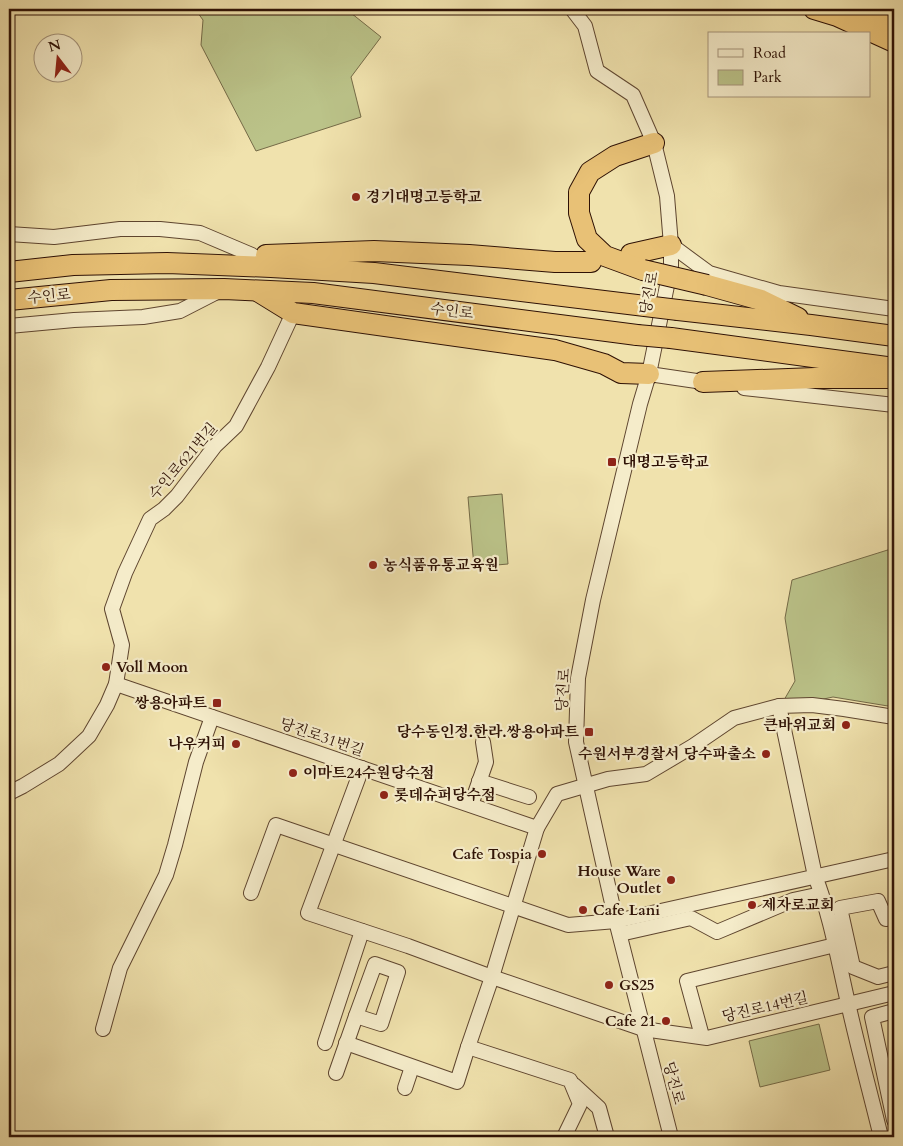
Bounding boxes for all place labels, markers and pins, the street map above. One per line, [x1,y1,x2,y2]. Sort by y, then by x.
place label: 경기대명고등학교 [366,187,482,207]
marker: 경기대명고등학교 [350,191,362,203]
place label: 대명고등학교 [622,452,709,472]
marker: 대명고등학교 [606,456,618,468]
place label: 농식품유통교육원 [383,555,499,575]
marker: 농식품유통교육원 [367,559,379,571]
place label: Voll Moon [116,657,189,677]
marker: Voll Moon [100,661,112,673]
place label: 쌍용아파트 [135,693,208,713]
marker: 쌍용아파트 [211,697,223,709]
place label: 큰바위교회 [764,715,836,735]
marker: 큰바위교회 [840,719,852,731]
place label: 당수동인정.한라.쌍용아파트 [396,722,579,742]
marker: 당수동인정.한라.쌍용아파트 [583,726,595,738]
place label: 나우커피 [168,734,226,754]
marker: 나우커피 [230,738,242,750]
place label: 수원서부경찰서 당수파출소 [578,744,756,764]
marker: 수원서부경찰서 당수파출소 [760,748,772,760]
place label: 이마트24수원당수점 [303,763,434,783]
marker: 이마트24수원당수점 [287,767,299,779]
place label: 롯데슈퍼당수점 [394,785,495,805]
marker: 롯데슈퍼당수점 [378,789,390,801]
place label: Cafe Tospia [452,844,533,864]
marker: Cafe Tospia [536,848,548,860]
place label: House Ware Outlet [577,861,662,898]
marker: House Ware Outlet [665,874,677,886]
place label: 제자로교회 [762,895,834,915]
marker: 제자로교회 [746,899,758,911]
place label: Cafe Lani [593,900,660,920]
marker: Cafe Lani [577,904,589,916]
place label: GS25 [619,975,655,995]
marker: GS25 [603,979,615,991]
place label: Cafe 21 [605,1011,656,1031]
marker: Cafe 21 [660,1015,672,1027]

